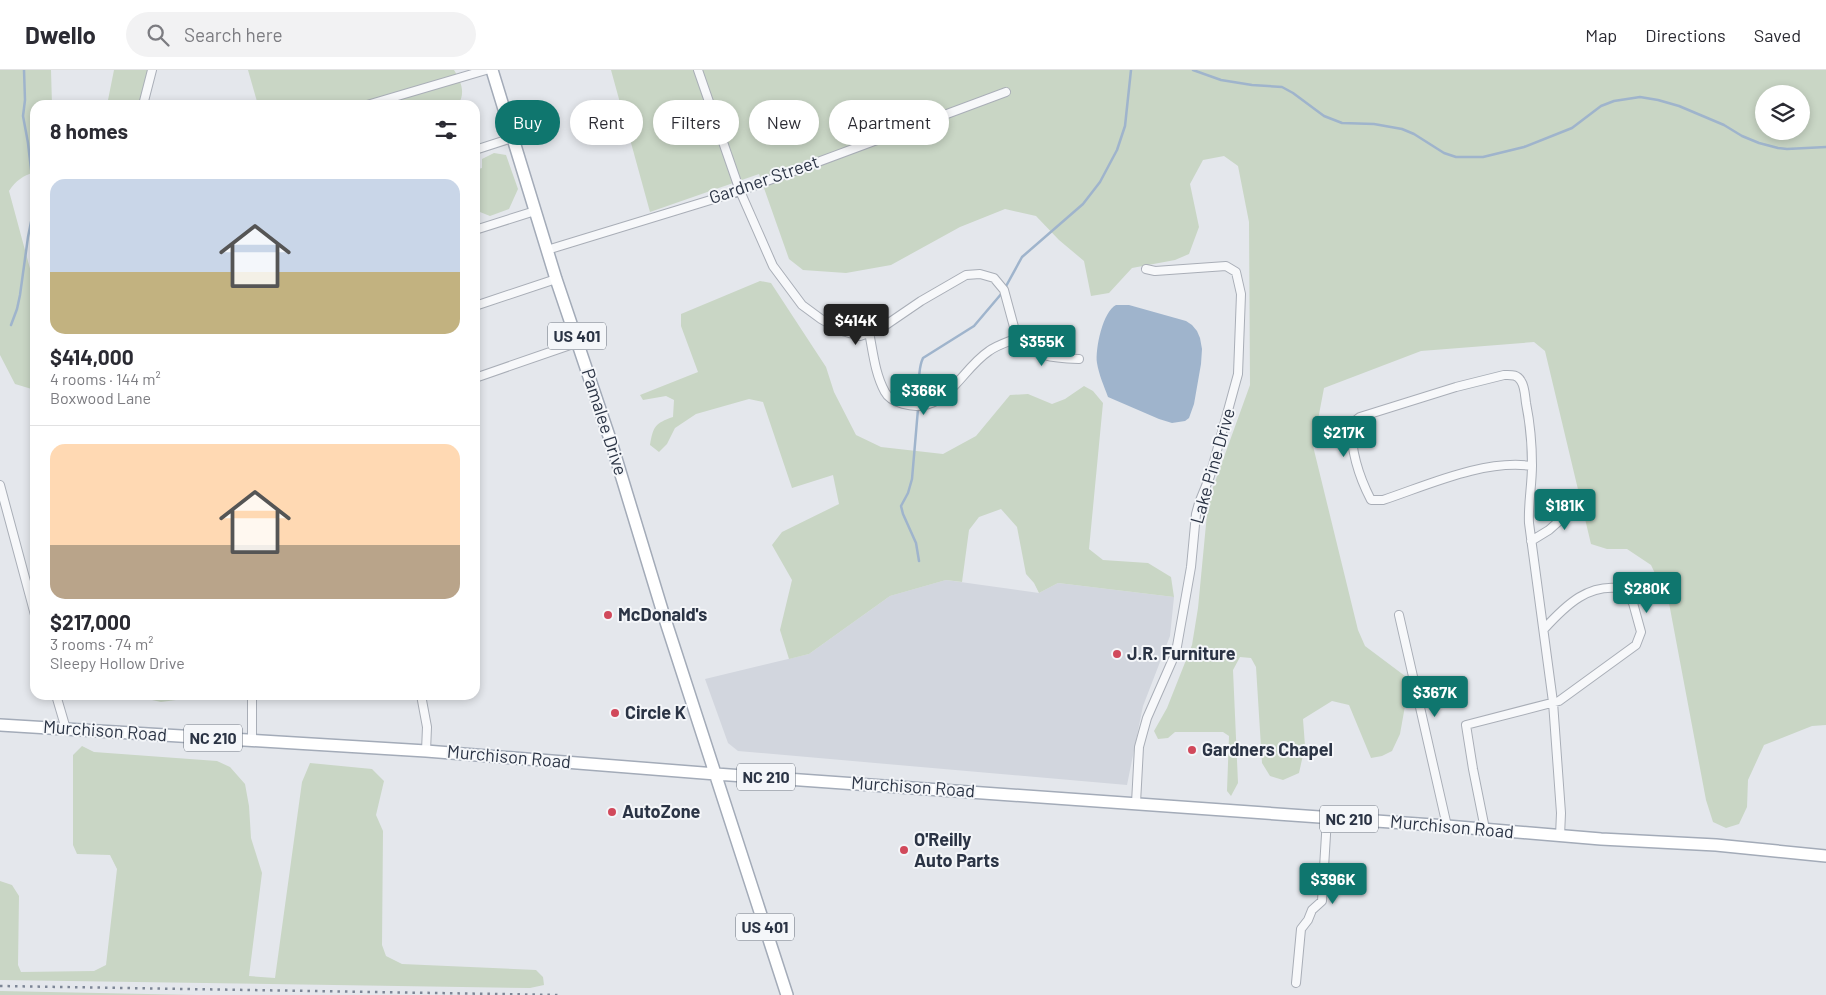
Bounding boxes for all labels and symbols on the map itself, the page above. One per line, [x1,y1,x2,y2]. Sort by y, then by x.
street label: Gardner Street [706,150,822,208]
pin: $414K [821,304,891,346]
road number: US 401 [548,322,606,350]
pin: $355K [1007,324,1077,367]
street label: Pamalee Drive [577,366,633,478]
pin: $366K [889,374,959,416]
street label: Lake Pine Drive [1185,405,1239,526]
pin: $217K [1309,416,1379,458]
pin: $181K [1530,488,1600,531]
pin: $280K [1612,572,1682,614]
place label: McDonald's [618,603,707,625]
marker: McDonald's [602,609,614,621]
place label: J.R. Furniture [1127,642,1236,664]
marker: J.R. Furniture [1111,648,1123,660]
pin: $367K [1400,676,1470,718]
place label: Circle K [625,701,686,723]
marker: Circle K [609,707,621,719]
street label: Murchison Road [42,715,168,745]
road number: NC 210 [184,724,242,751]
place label: Gardners Chapel [1202,738,1333,760]
street label: Murchison Road [446,740,572,772]
marker: Gardners Chapel [1186,744,1198,756]
road number: NC 210 [737,764,795,790]
street label: Murchison Road [850,771,976,801]
place label: AutoZone [622,800,700,822]
marker: AutoZone [606,806,618,818]
road number: NC 210 [1320,806,1378,832]
street label: Murchison Road [1389,810,1515,842]
place label: O'Reilly Auto Parts [914,828,999,871]
marker: O'Reilly Auto Parts [898,844,910,856]
pin: $396K [1298,862,1368,905]
road number: US 401 [736,914,794,940]

